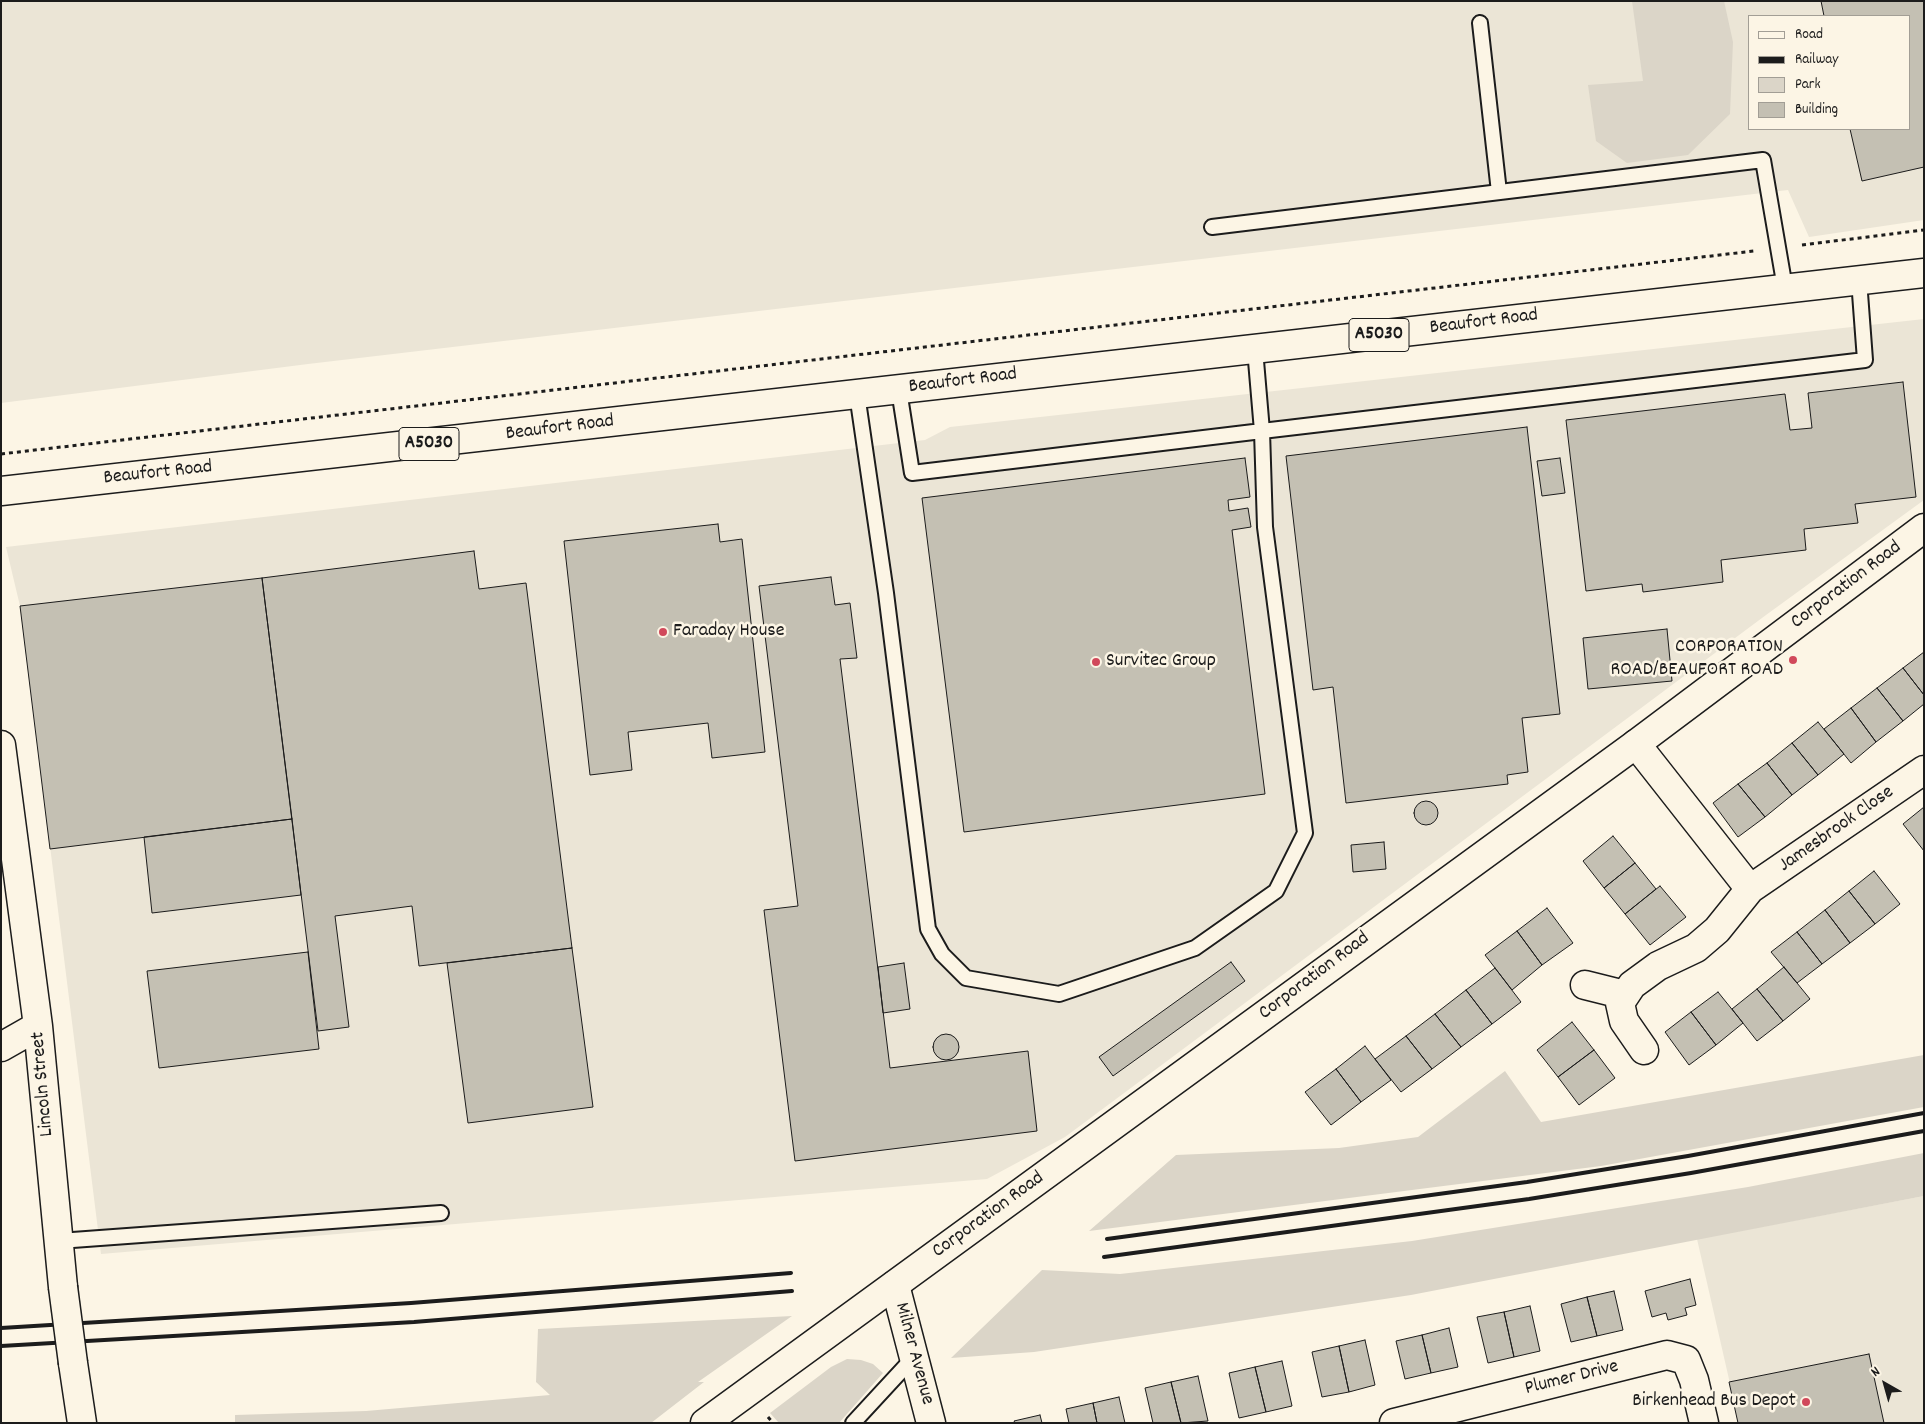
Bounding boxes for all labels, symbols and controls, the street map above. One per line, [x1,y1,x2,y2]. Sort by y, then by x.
legend [1748,15,1910,130]
text: Road [1795,24,1823,46]
text: Railway [1795,49,1838,71]
text: Park [1795,74,1821,96]
text: Building [1795,99,1838,121]
street label: Beaufort Road [1428,304,1540,342]
road number: A5030 [1349,318,1409,352]
street label: Beaufort Road [907,363,1019,401]
street label: Beaufort Road [504,410,616,448]
road number: A5030 [399,428,459,460]
street label: Beaufort Road [103,456,213,492]
street label: Corporation Road [1787,537,1907,635]
place label: Faraday House [673,620,785,644]
marker: Faraday House [657,626,669,638]
place label: CORPORATION ROAD/BEAUFORT ROAD [1611,636,1783,683]
place label: Survitec Group [1106,650,1216,674]
marker: CORPORATION ROAD/BEAUFORT ROAD [1787,654,1799,666]
marker: Survitec Group [1090,656,1102,668]
street label: Jamesbrook Close [1775,781,1899,879]
street label: Corporation Road [1255,928,1375,1026]
street label: Lincoln Street [27,1031,61,1137]
street label: Corporation Road [928,1167,1050,1265]
street label: Milner Avenue [888,1300,938,1408]
street label: Plumer Drive [1523,1356,1621,1402]
north arrow [1860,1359,1910,1409]
text: N [1867,1362,1885,1382]
place label: Birkenhead Bus Depot [1632,1390,1796,1414]
marker: Birkenhead Bus Depot [1800,1396,1812,1408]

